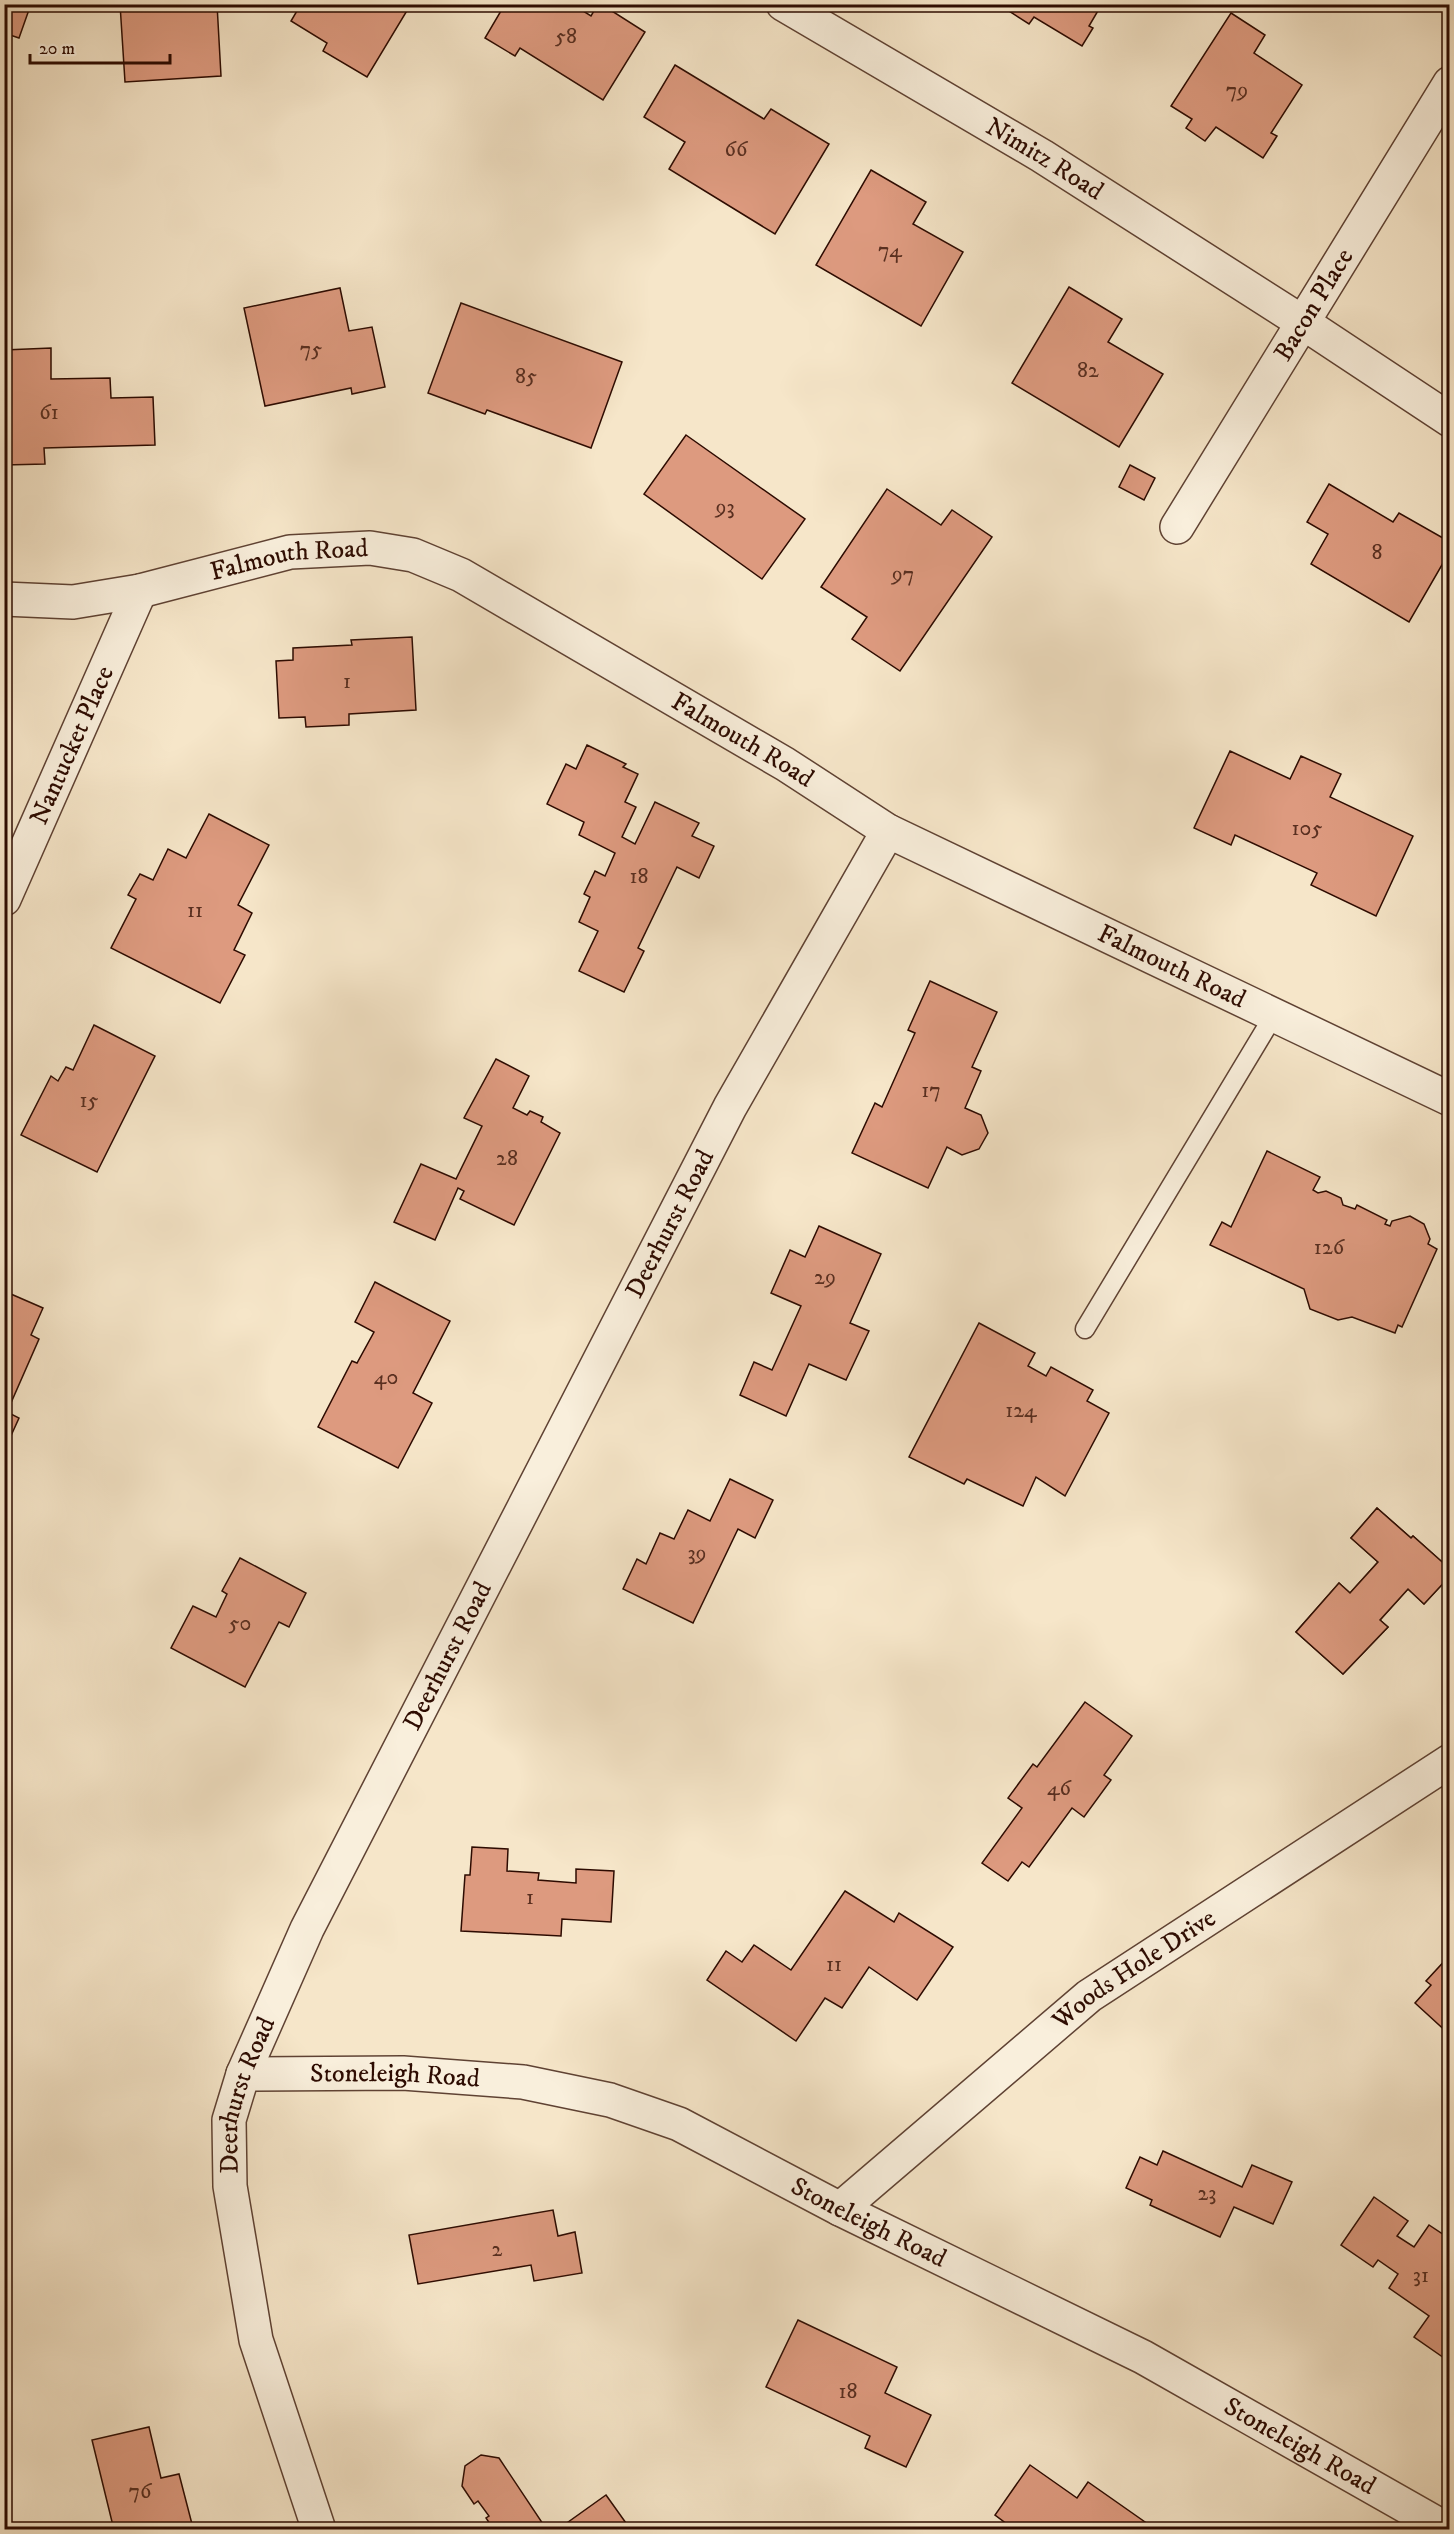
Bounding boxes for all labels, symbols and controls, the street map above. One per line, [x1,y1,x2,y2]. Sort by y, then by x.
house number: 58 [555,23,577,50]
scale bar [30,27,170,65]
text: 20 m [39,38,75,60]
house number: 79 [1226,77,1248,104]
street label: Nimitz Road [980,110,1110,208]
house number: 66 [725,136,749,163]
house number: 74 [878,237,903,264]
street label: Bacon Place [1267,242,1361,367]
house number: 75 [300,336,322,363]
house number: 82 [1077,357,1099,384]
house number: 85 [515,363,537,390]
house number: 61 [39,399,59,426]
house number: 93 [714,494,735,521]
street label: Falmouth Road [206,532,369,589]
house number: 8 [1371,539,1383,566]
house number: 97 [891,561,914,588]
street label: Nantucket Place [22,661,121,830]
house number: 1 [343,668,351,695]
street label: Falmouth Road [665,685,820,795]
house number: 105 [1292,815,1322,842]
house number: 18 [629,863,649,890]
house number: 11 [187,897,203,924]
street label: Falmouth Road [1092,917,1251,1016]
house number: 17 [921,1077,941,1104]
house number: 15 [80,1087,99,1114]
street label: Deerhurst Road [618,1144,722,1304]
house number: 28 [496,1145,518,1172]
house number: 126 [1314,1234,1346,1261]
house number: 29 [814,1264,836,1291]
house number: 40 [374,1364,398,1391]
house number: 124 [1005,1397,1038,1424]
house number: 39 [687,1540,707,1567]
street label: Deerhurst Road [396,1576,499,1736]
house number: 50 [229,1610,251,1637]
house number: 46 [1047,1775,1073,1802]
house number: 1 [526,1884,534,1911]
street label: Woods Hole Drive [1045,1901,1222,2037]
house number: 11 [826,1951,842,1978]
street label: Deerhurst Road [212,2012,283,2174]
street label: Stoneleigh Road [310,2056,481,2095]
street label: Stoneleigh Road [785,2170,952,2275]
house number: 23 [1197,2180,1217,2207]
house number: 2 [492,2236,503,2263]
house number: 31 [1413,2262,1429,2289]
house number: 18 [838,2378,858,2405]
street label: Stoneleigh Road [1218,2390,1382,2502]
house number: 76 [129,2478,153,2505]

